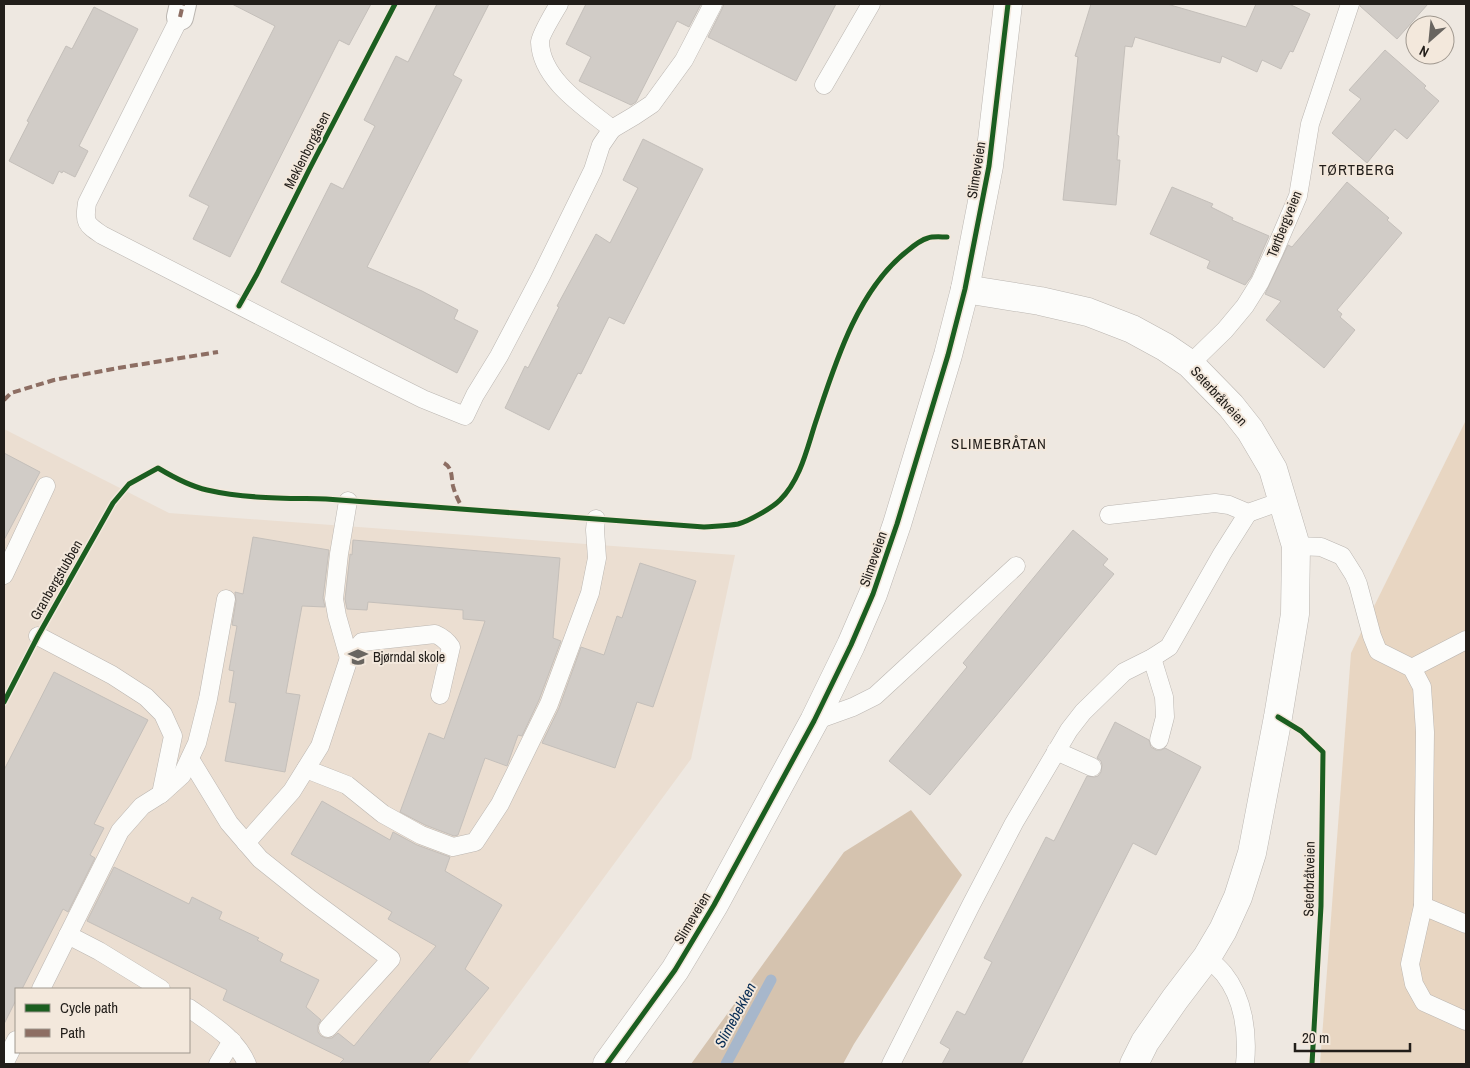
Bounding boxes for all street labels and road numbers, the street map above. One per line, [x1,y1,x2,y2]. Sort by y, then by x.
street label: Meklenborgåsen [280,108,334,192]
street label: Slimeveien [963,140,989,200]
street label: Tørtbergveien [1263,188,1305,260]
street label: Seterbråtveien [1187,362,1251,430]
street label: Slimeveien [855,529,891,589]
street label: Granbergstubben [26,537,86,623]
street label: Seterbråtveien [1299,841,1319,917]
street label: Slimeveien [669,889,715,947]

